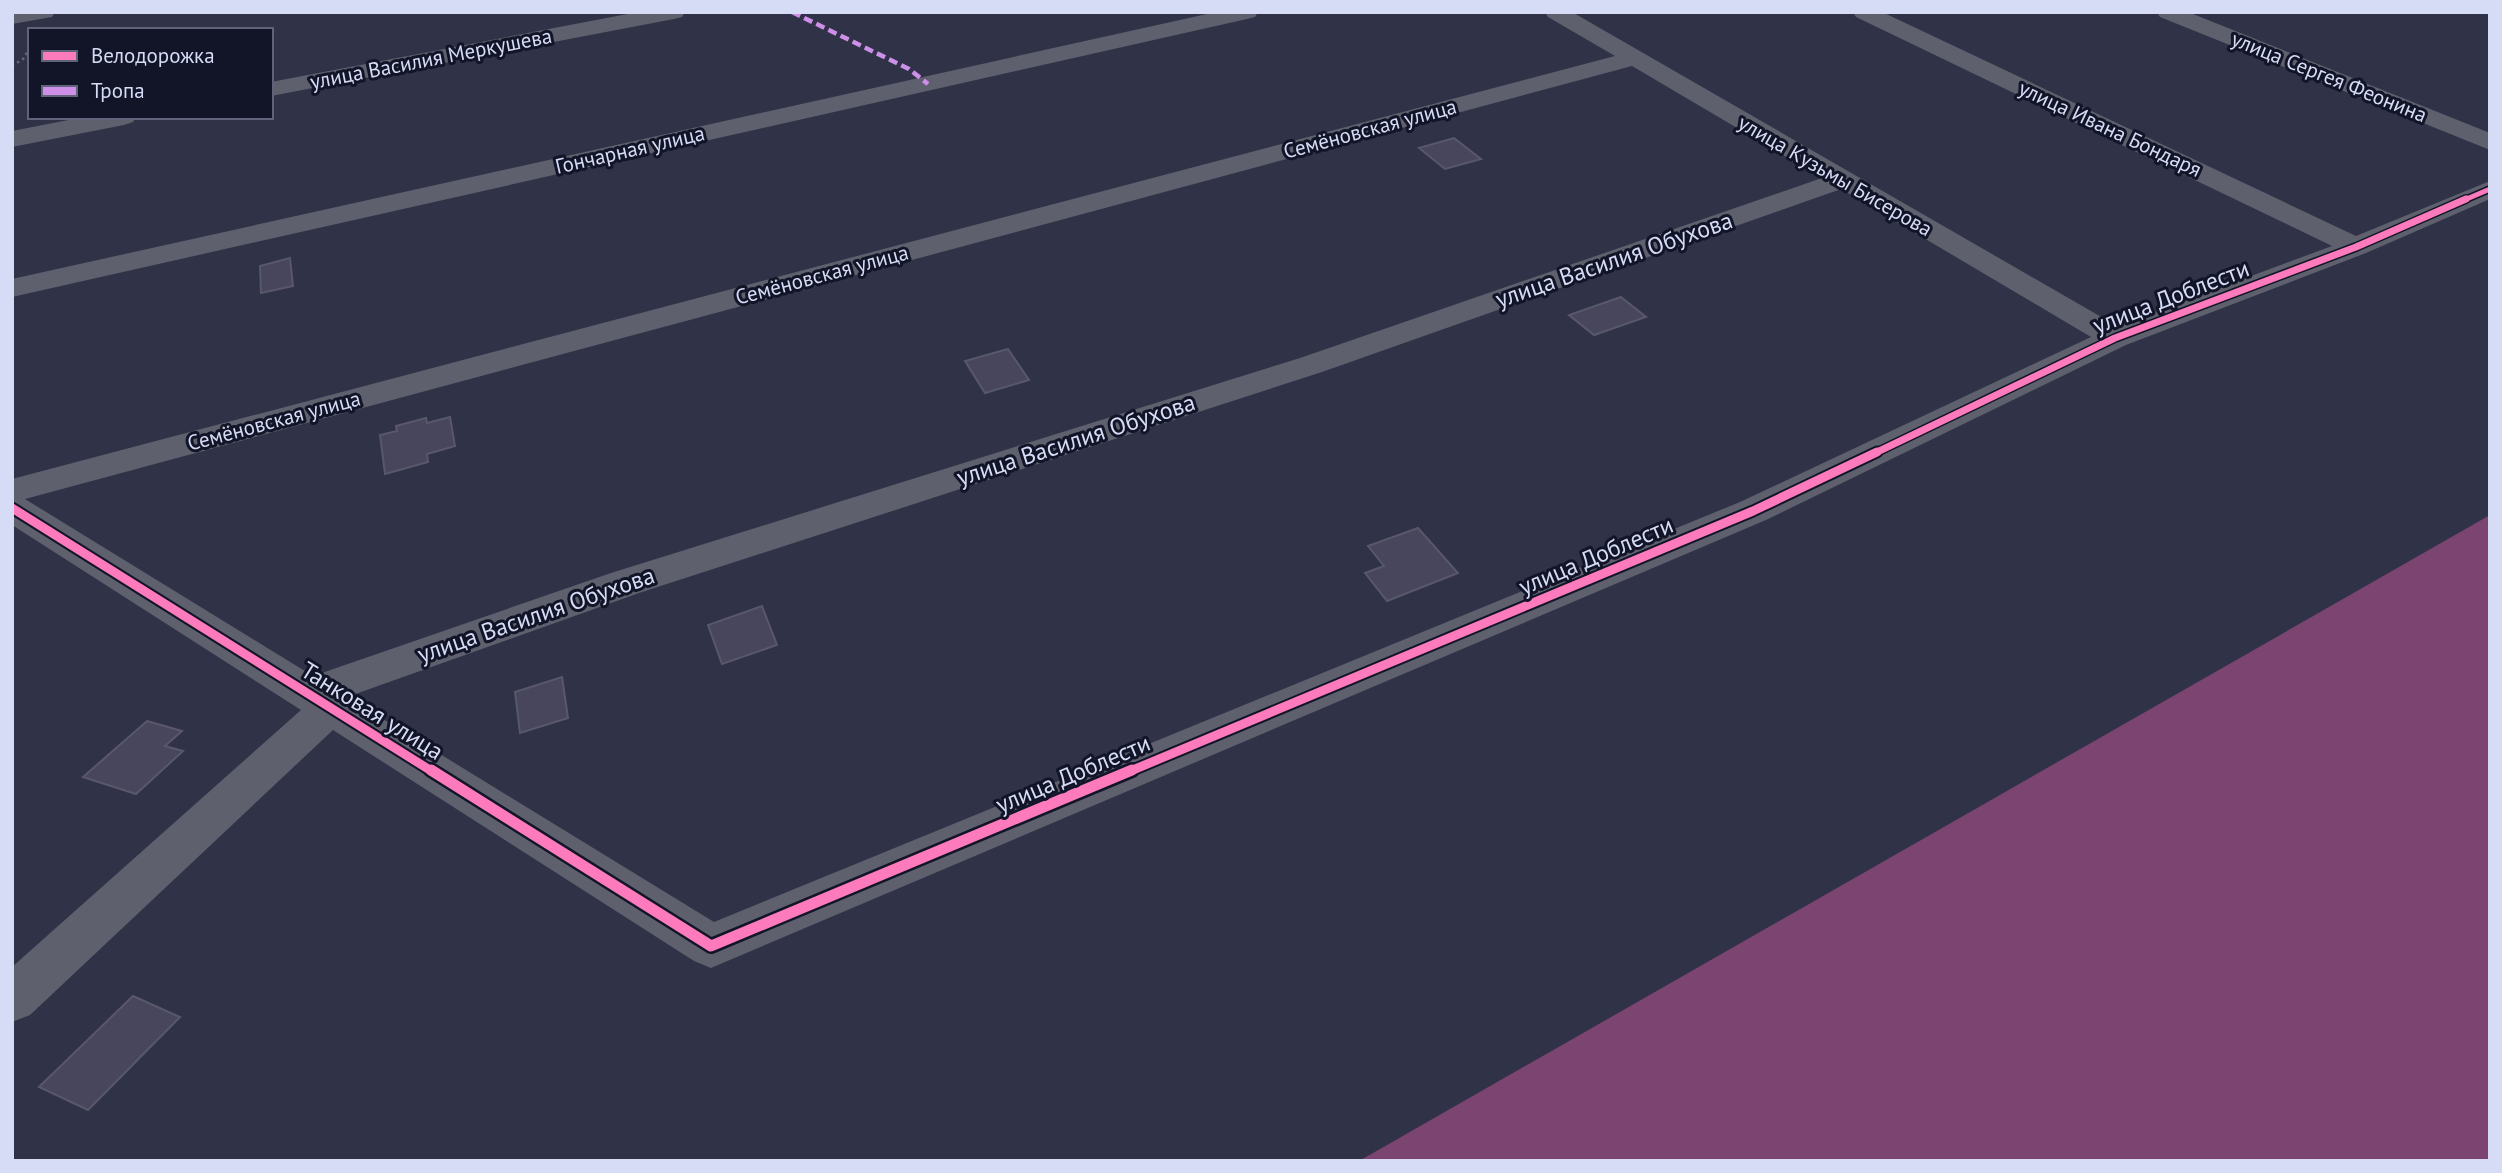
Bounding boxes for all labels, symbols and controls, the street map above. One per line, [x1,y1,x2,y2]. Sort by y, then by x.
street label: улица Василия Меркушева [308,22,554,95]
street label: улица Сергея Феонина [2227,25,2431,128]
legend [28,28,273,119]
text: Велодорожка [91,42,215,69]
street label: улица Ивана Бондаря [2014,74,2206,183]
text: Тропа [91,77,145,104]
street label: Семёновская улица [1280,92,1459,165]
street label: улица Кузьмы Бисерова [1733,109,1937,242]
street label: Гончарная улица [553,119,707,180]
street label: улица Василия Обухова [1491,204,1737,315]
street label: Семёновская улица [732,238,911,311]
street label: улица Доблести [2088,252,2253,341]
street label: Семёновская улица [184,384,363,457]
street label: улица Василия Обухова [953,386,1199,493]
street label: улица Доблести [1514,509,1678,602]
street label: улица Василия Обухова [413,559,659,670]
street label: Танковая улица [295,654,449,767]
street label: улица Доблести [991,727,1155,820]

